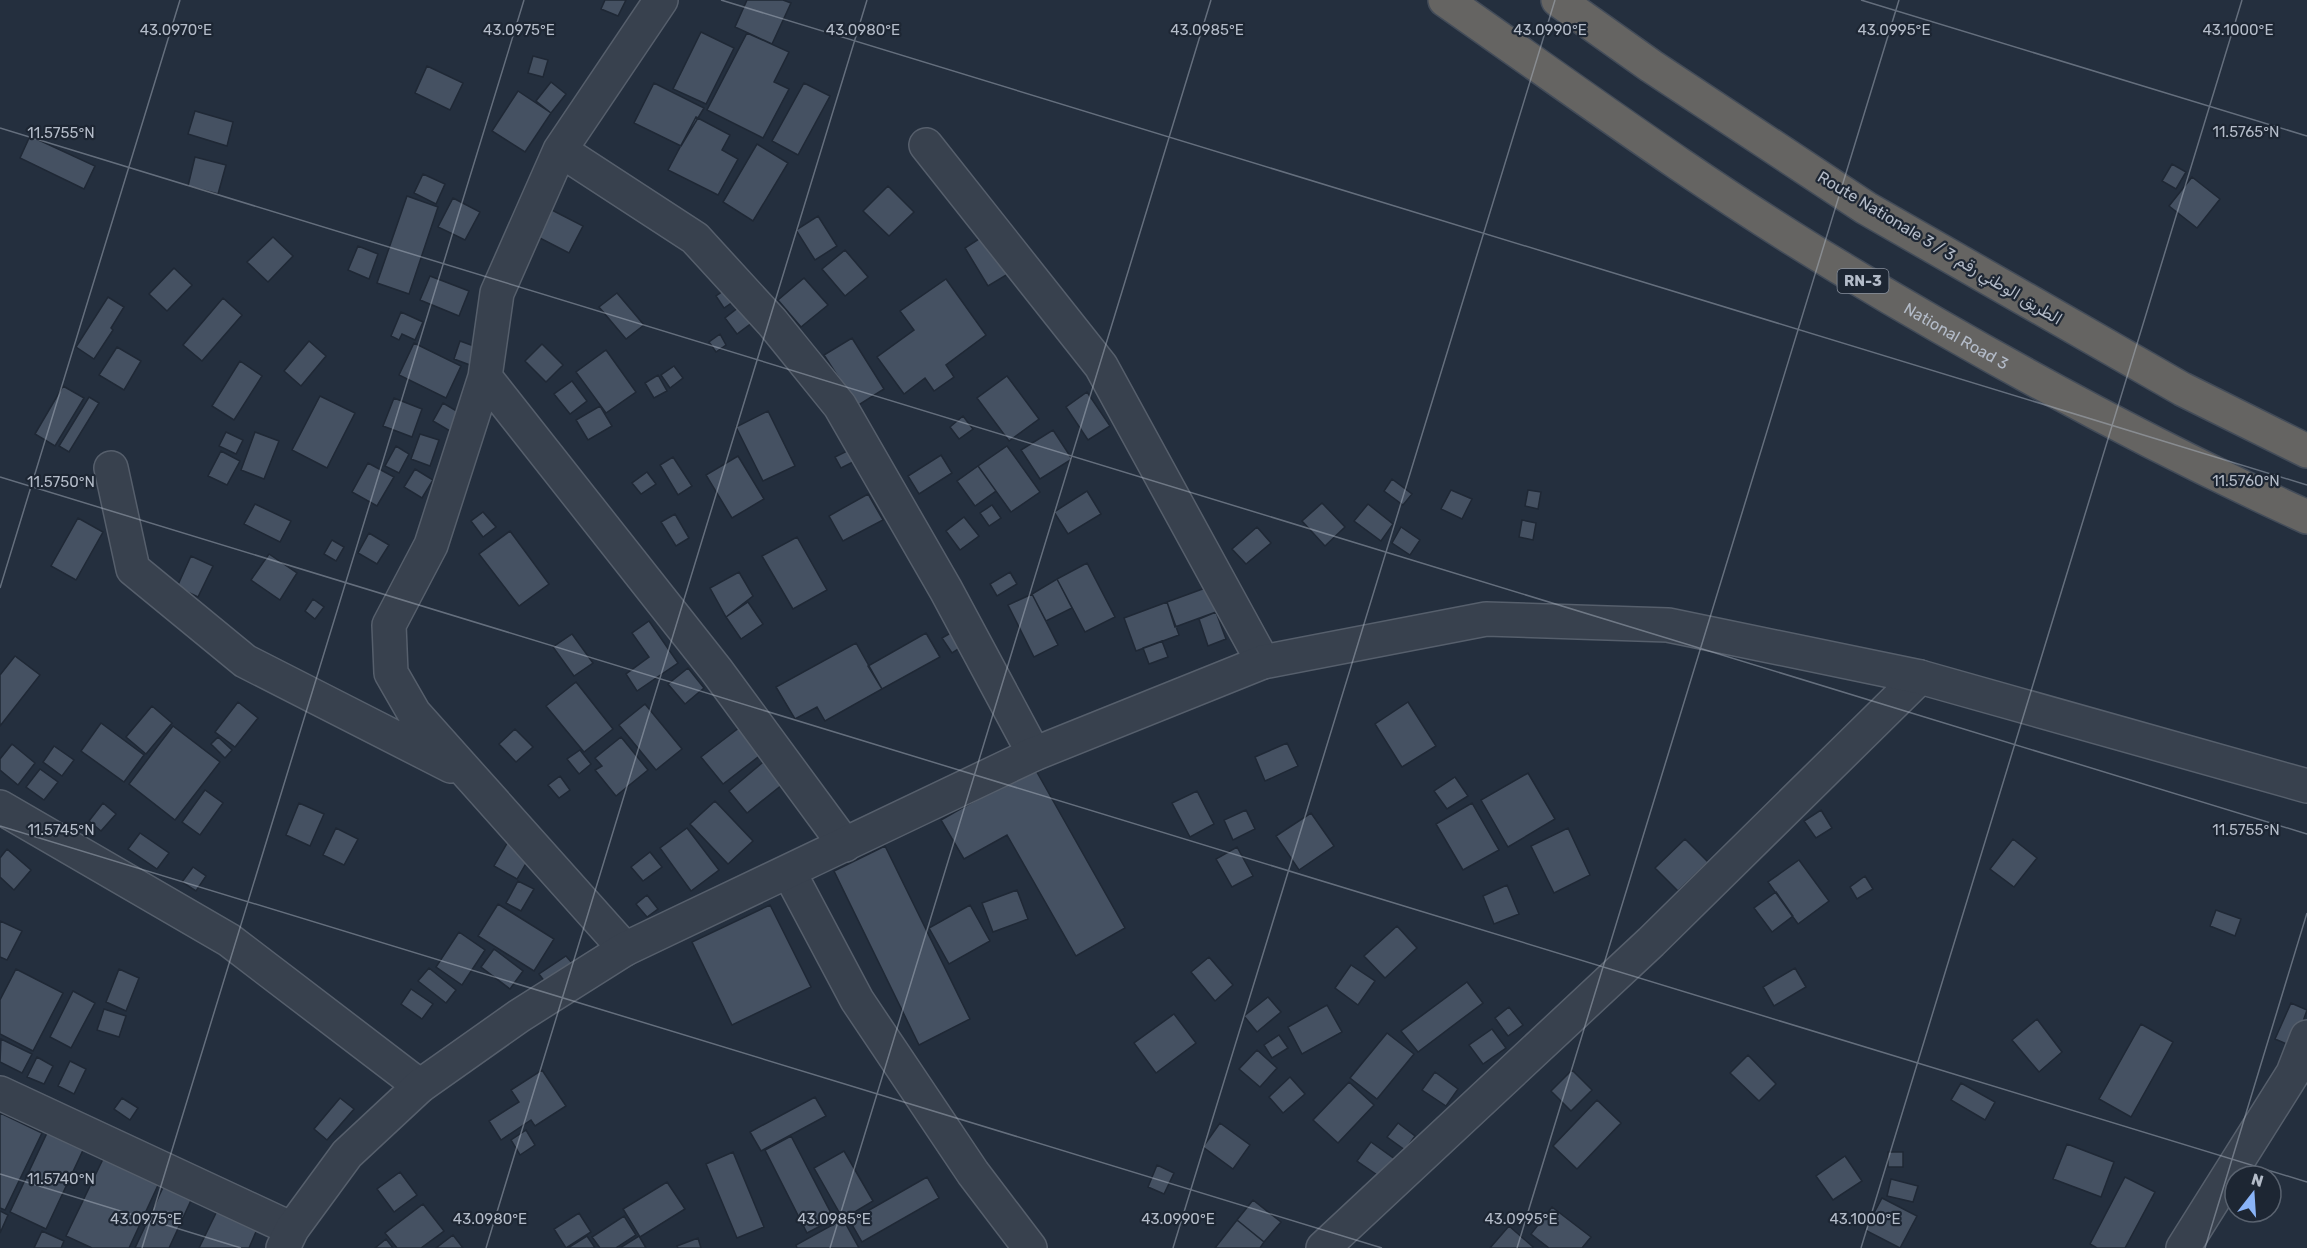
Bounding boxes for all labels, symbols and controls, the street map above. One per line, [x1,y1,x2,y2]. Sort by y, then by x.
text: 43.0970°E [140,21,212,39]
text: 43.0975°E [483,21,555,39]
text: 43.0980°E [826,21,900,39]
text: 43.0985°E [1170,21,1244,39]
text: 43.0990°E [1513,21,1587,39]
text: 43.0995°E [1857,21,1931,39]
text: 43.1000°E [2202,21,2274,39]
text: 11.5765°N [2213,123,2279,141]
text: 11.5755°N [27,124,95,142]
street label: Route Nationale 3 / الطريق الوطني رقم 3 [1813,167,2066,331]
road number: RN-3 [1838,269,1888,293]
street label: National Road 3 [1901,298,2012,373]
text: 11.5760°N [2212,472,2280,490]
text: 11.5750°N [27,473,95,491]
text: 11.5745°N [27,821,95,839]
text: 11.5755°N [2212,821,2280,839]
north arrow [2223,1164,2283,1224]
text: N [2249,1169,2266,1191]
text: 11.5740°N [27,1170,95,1188]
text: 43.0975°E [110,1210,182,1228]
text: 43.0980°E [453,1210,527,1228]
text: 43.0985°E [797,1210,871,1228]
text: 43.0990°E [1141,1210,1215,1228]
text: 43.0995°E [1484,1210,1558,1228]
text: 43.1000°E [1829,1210,1901,1228]

